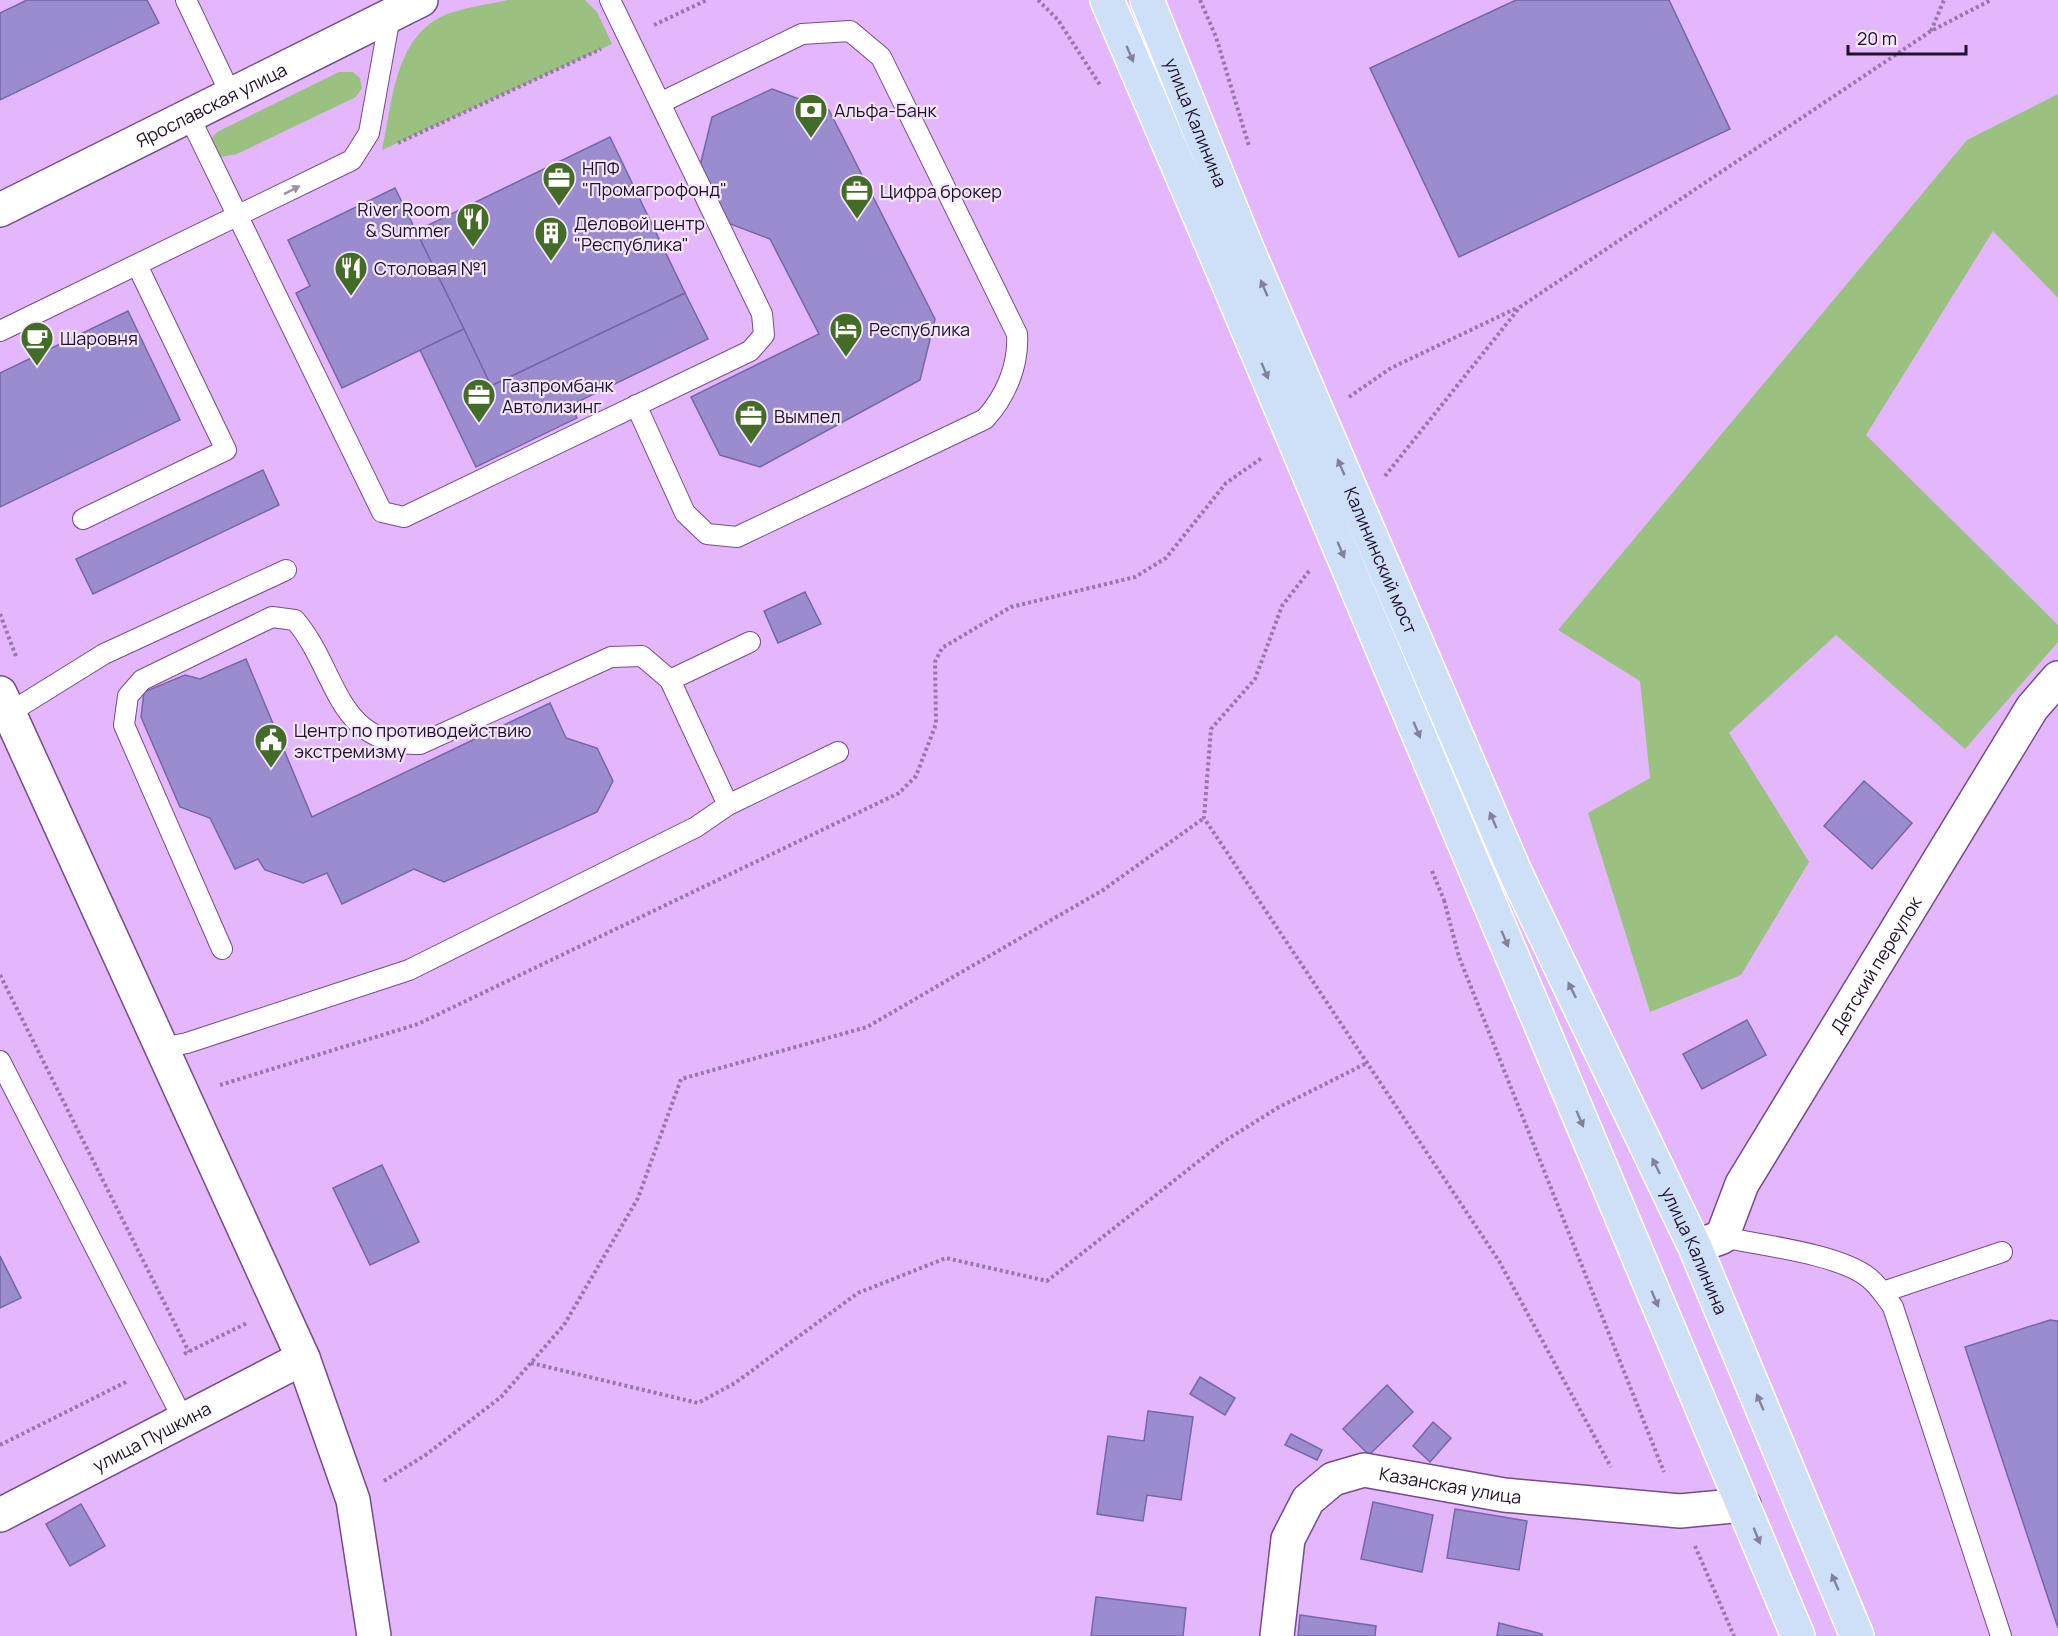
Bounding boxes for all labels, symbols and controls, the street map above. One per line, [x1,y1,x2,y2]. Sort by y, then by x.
scale bar [1848,18,1966,56]
text: 20 m [1857,26,1897,50]
one-way arrow [1126,45,1135,62]
street label: улица Калинина [1160,54,1233,191]
street label: Ярославская улица [132,57,291,152]
bank icon: Альфа-Банк [793,92,829,139]
place label: Альфа-Банк [834,98,937,122]
place label: НПФ "Промагрофонд" [582,156,727,201]
office icon: НПФ "Промагрофонд" [541,160,577,207]
office icon: Цифра брокер [839,173,875,220]
place label: Цифра брокер [880,179,1002,203]
one-way arrow [283,186,301,196]
place label: River Room & Summer [357,197,450,242]
restaurant icon: River Room & Summer [455,201,491,248]
place label: Деловой центр "Республика" [574,211,705,256]
building icon: Деловой центр "Республика" [533,215,569,262]
restaurant icon: Столовая №1 [333,250,369,297]
place label: Столовая №1 [374,256,488,280]
one-way arrow [1259,278,1269,296]
hotel icon: Республика [828,311,864,358]
place label: Республика [869,317,970,341]
cafe icon: Шаровня [19,320,55,367]
place label: Шаровня [60,326,138,350]
one-way arrow [1260,362,1270,380]
place label: Газпромбанк Автолизинг [502,373,615,418]
office icon: Газпромбанк Автолизинг [461,377,497,424]
office icon: Вымпел [733,398,769,445]
place label: Вымпел [774,404,841,428]
one-way arrow [1336,458,1345,476]
street label: Калининский мост [1339,483,1423,637]
one-way arrow [1336,542,1346,560]
place label: Центр по противодействию экстремизму [294,718,531,763]
one-way arrow [1413,721,1422,739]
public building icon: Центр по противодействию экстремизму [253,722,289,769]
one-way arrow [1488,810,1498,828]
street label: Детский переулок [1825,891,1927,1038]
one-way arrow [1501,930,1510,948]
one-way arrow [1567,981,1577,999]
one-way arrow [1576,1110,1585,1128]
one-way arrow [1652,1157,1661,1174]
street label: улица Калинина [1656,1183,1734,1318]
one-way arrow [1651,1290,1661,1308]
one-way arrow [1755,1393,1764,1411]
street label: улица Пушкина [89,1396,215,1477]
street label: Казанская улица [1377,1461,1522,1509]
one-way arrow [1753,1527,1762,1545]
one-way arrow [1830,1573,1839,1591]

